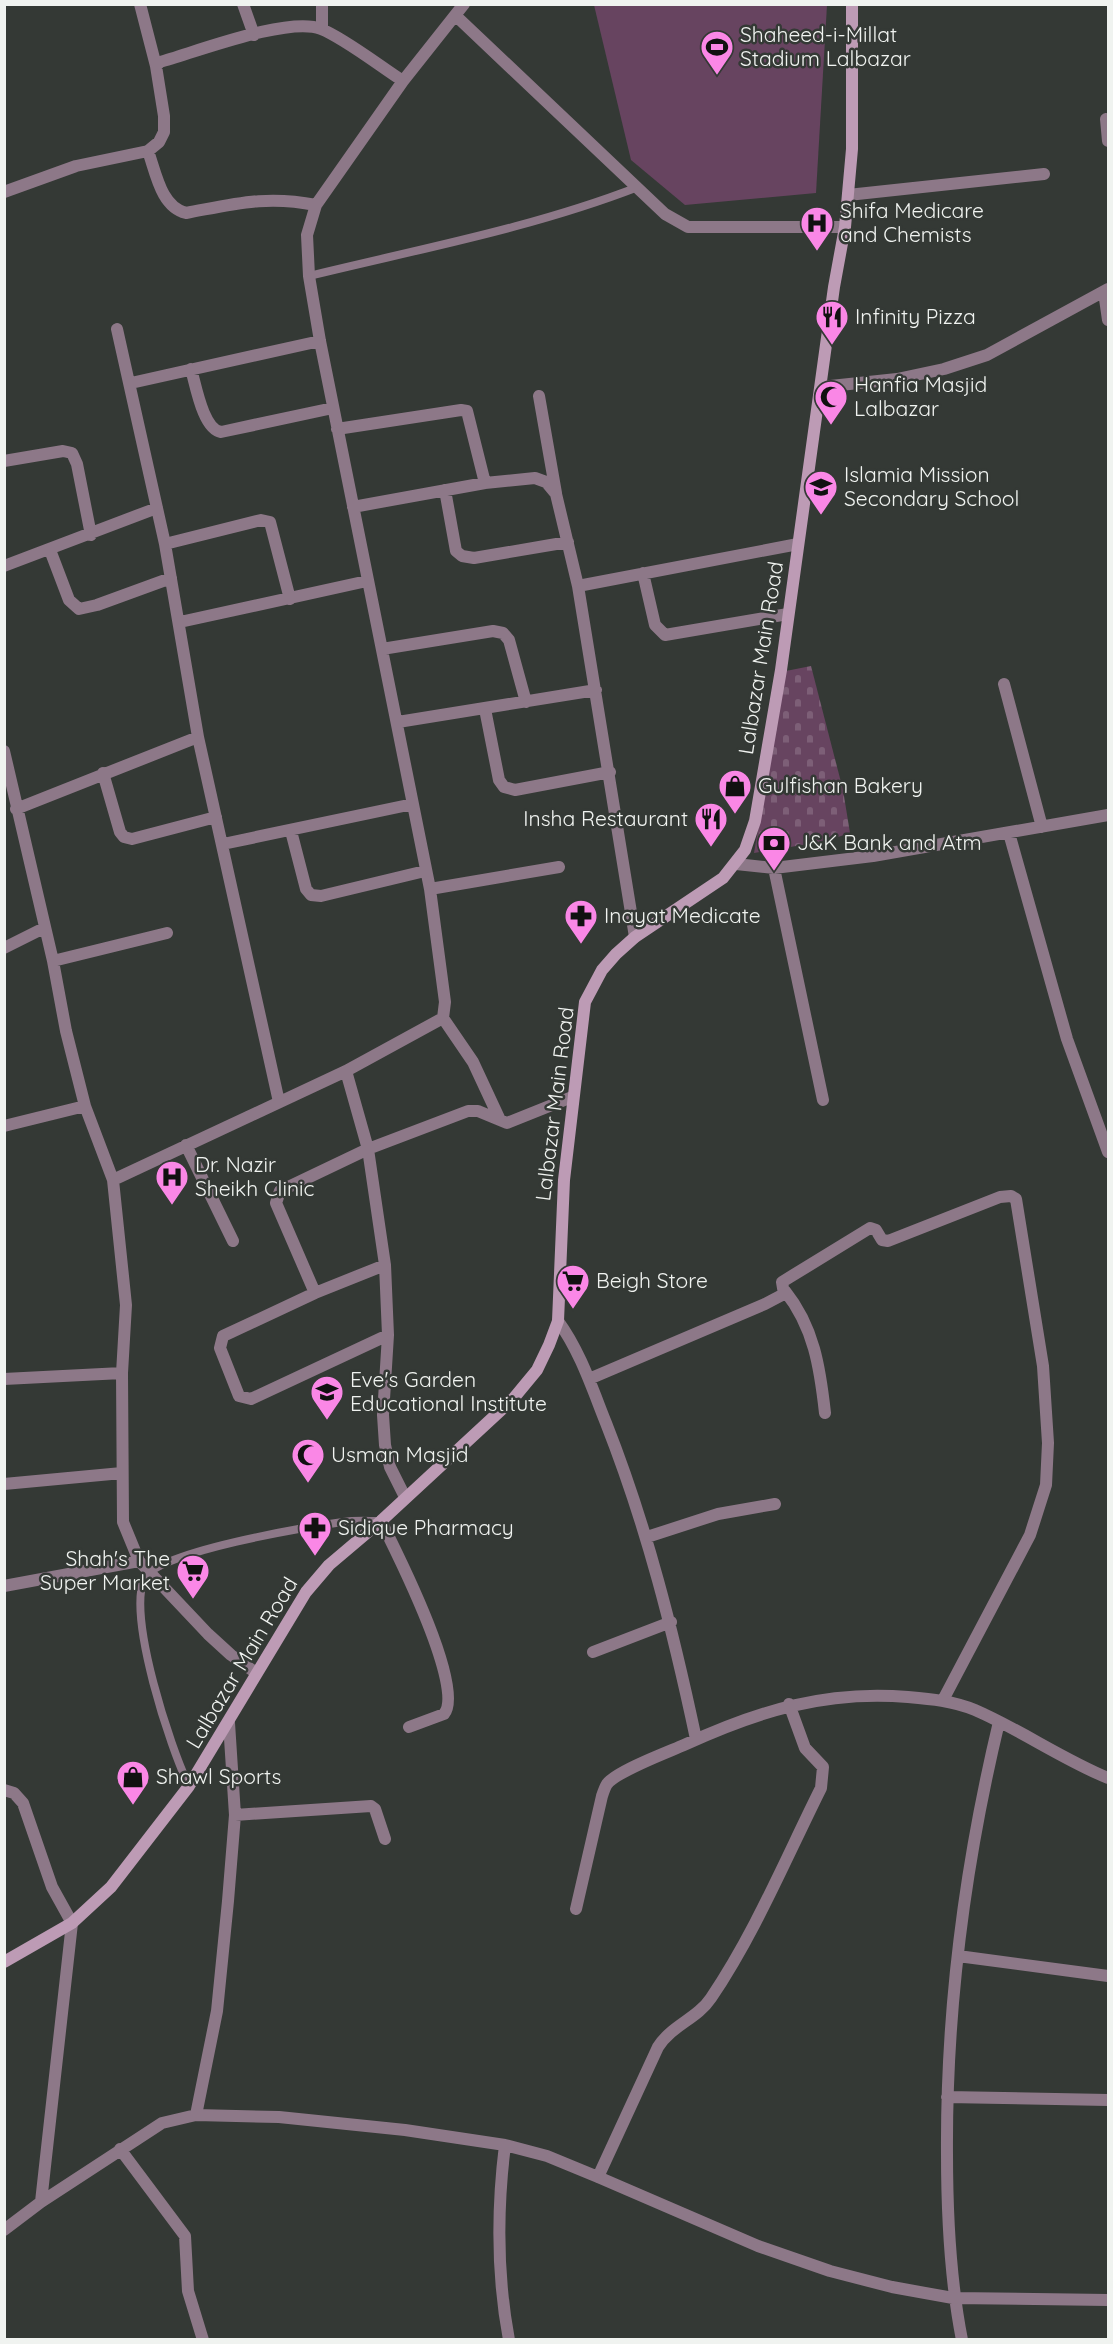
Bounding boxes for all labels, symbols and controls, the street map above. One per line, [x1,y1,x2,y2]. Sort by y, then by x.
place label: Shaheed-i-Millat Stadium Lalbazar [740,21,911,71]
sports icon: Shaheed-i-Millat Stadium Lalbazar [699,29,735,76]
place label: Shifa Medicare and Chemists [840,197,984,247]
hospital icon: Shifa Medicare and Chemists [799,205,835,252]
restaurant icon: Infinity Pizza [814,299,850,346]
place label: Infinity Pizza [855,303,976,329]
place label: Hanfia Masjid Lalbazar [854,371,987,421]
mosque icon: Hanfia Masjid Lalbazar [813,379,849,426]
place label: Islamia Mission Secondary School [844,461,1019,511]
school or university icon: Islamia Mission Secondary School [803,469,839,516]
street label: Lalbazar Main Road [732,559,788,756]
shop icon: Gulfishan Bakery [717,768,753,815]
place label: Gulfishan Bakery [758,772,923,798]
restaurant icon: Insha Restaurant [693,801,729,848]
place label: Insha Restaurant [523,805,688,831]
bank icon: J&K Bank and Atm [756,825,792,872]
place label: J&K Bank and Atm [797,829,982,855]
pharmacy icon: Inayat Medicate [563,898,599,945]
place label: Inayat Medicate [604,902,761,928]
street label: Lalbazar Main Road [529,1005,579,1202]
place label: Dr. Nazir Sheikh Clinic [195,1151,315,1201]
hospital icon: Dr. Nazir Sheikh Clinic [154,1159,190,1206]
supermarket icon: Beigh Store [555,1263,591,1310]
place label: Beigh Store [596,1267,708,1293]
place label: Eve's Garden Educational Institute [350,1366,547,1416]
school or university icon: Eve's Garden Educational Institute [309,1374,345,1421]
mosque icon: Usman Masjid [290,1437,326,1484]
place label: Usman Masjid [331,1441,468,1467]
pharmacy icon: Sidique Pharmacy [297,1510,333,1557]
place label: Sidique Pharmacy [338,1514,514,1540]
place label: Shah's The Super Market [40,1545,170,1595]
supermarket icon: Shah's The Super Market [175,1553,211,1600]
street label: Lalbazar Main Road [180,1572,303,1753]
shop icon: Shawl Sports [115,1759,151,1806]
place label: Shawl Sports [156,1763,281,1789]

